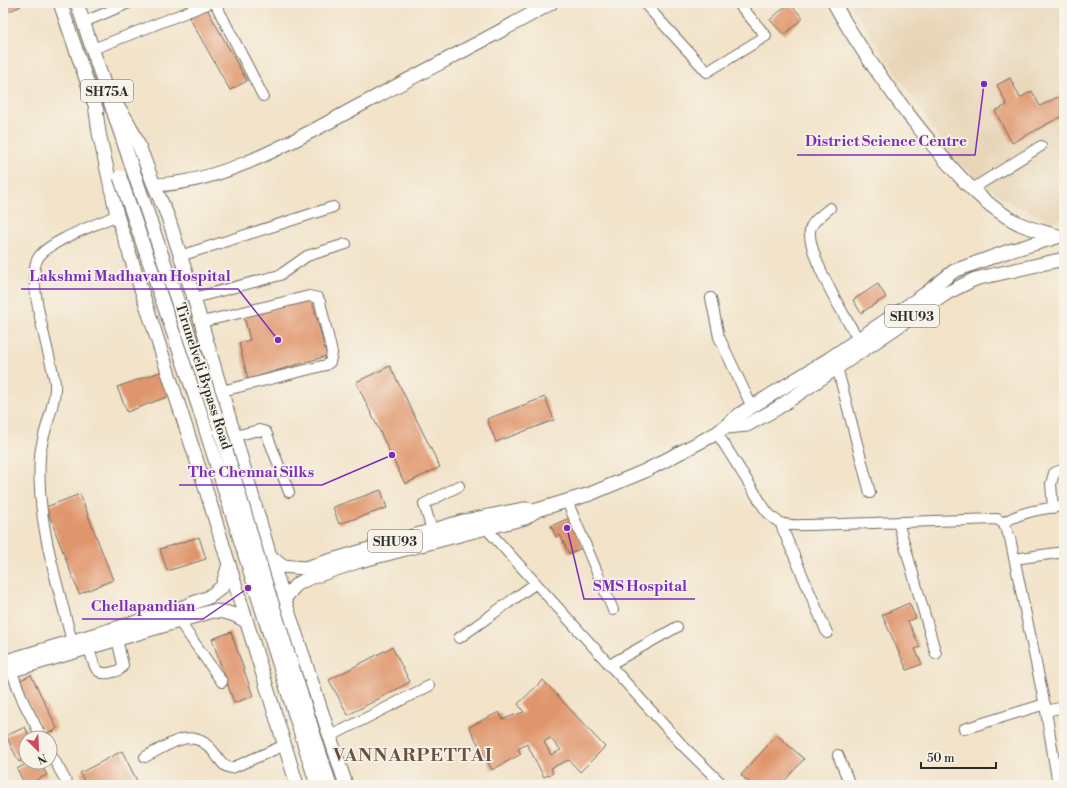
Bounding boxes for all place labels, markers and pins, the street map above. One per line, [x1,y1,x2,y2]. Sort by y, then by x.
callout: District Science Centre [797,128,975,155]
callout: Lakshmi Madhavan Hospital [21,262,238,289]
callout: The Chennai Silks [179,458,322,485]
callout: SMS Hospital [584,572,695,599]
callout: Chellapandian [82,592,203,619]

